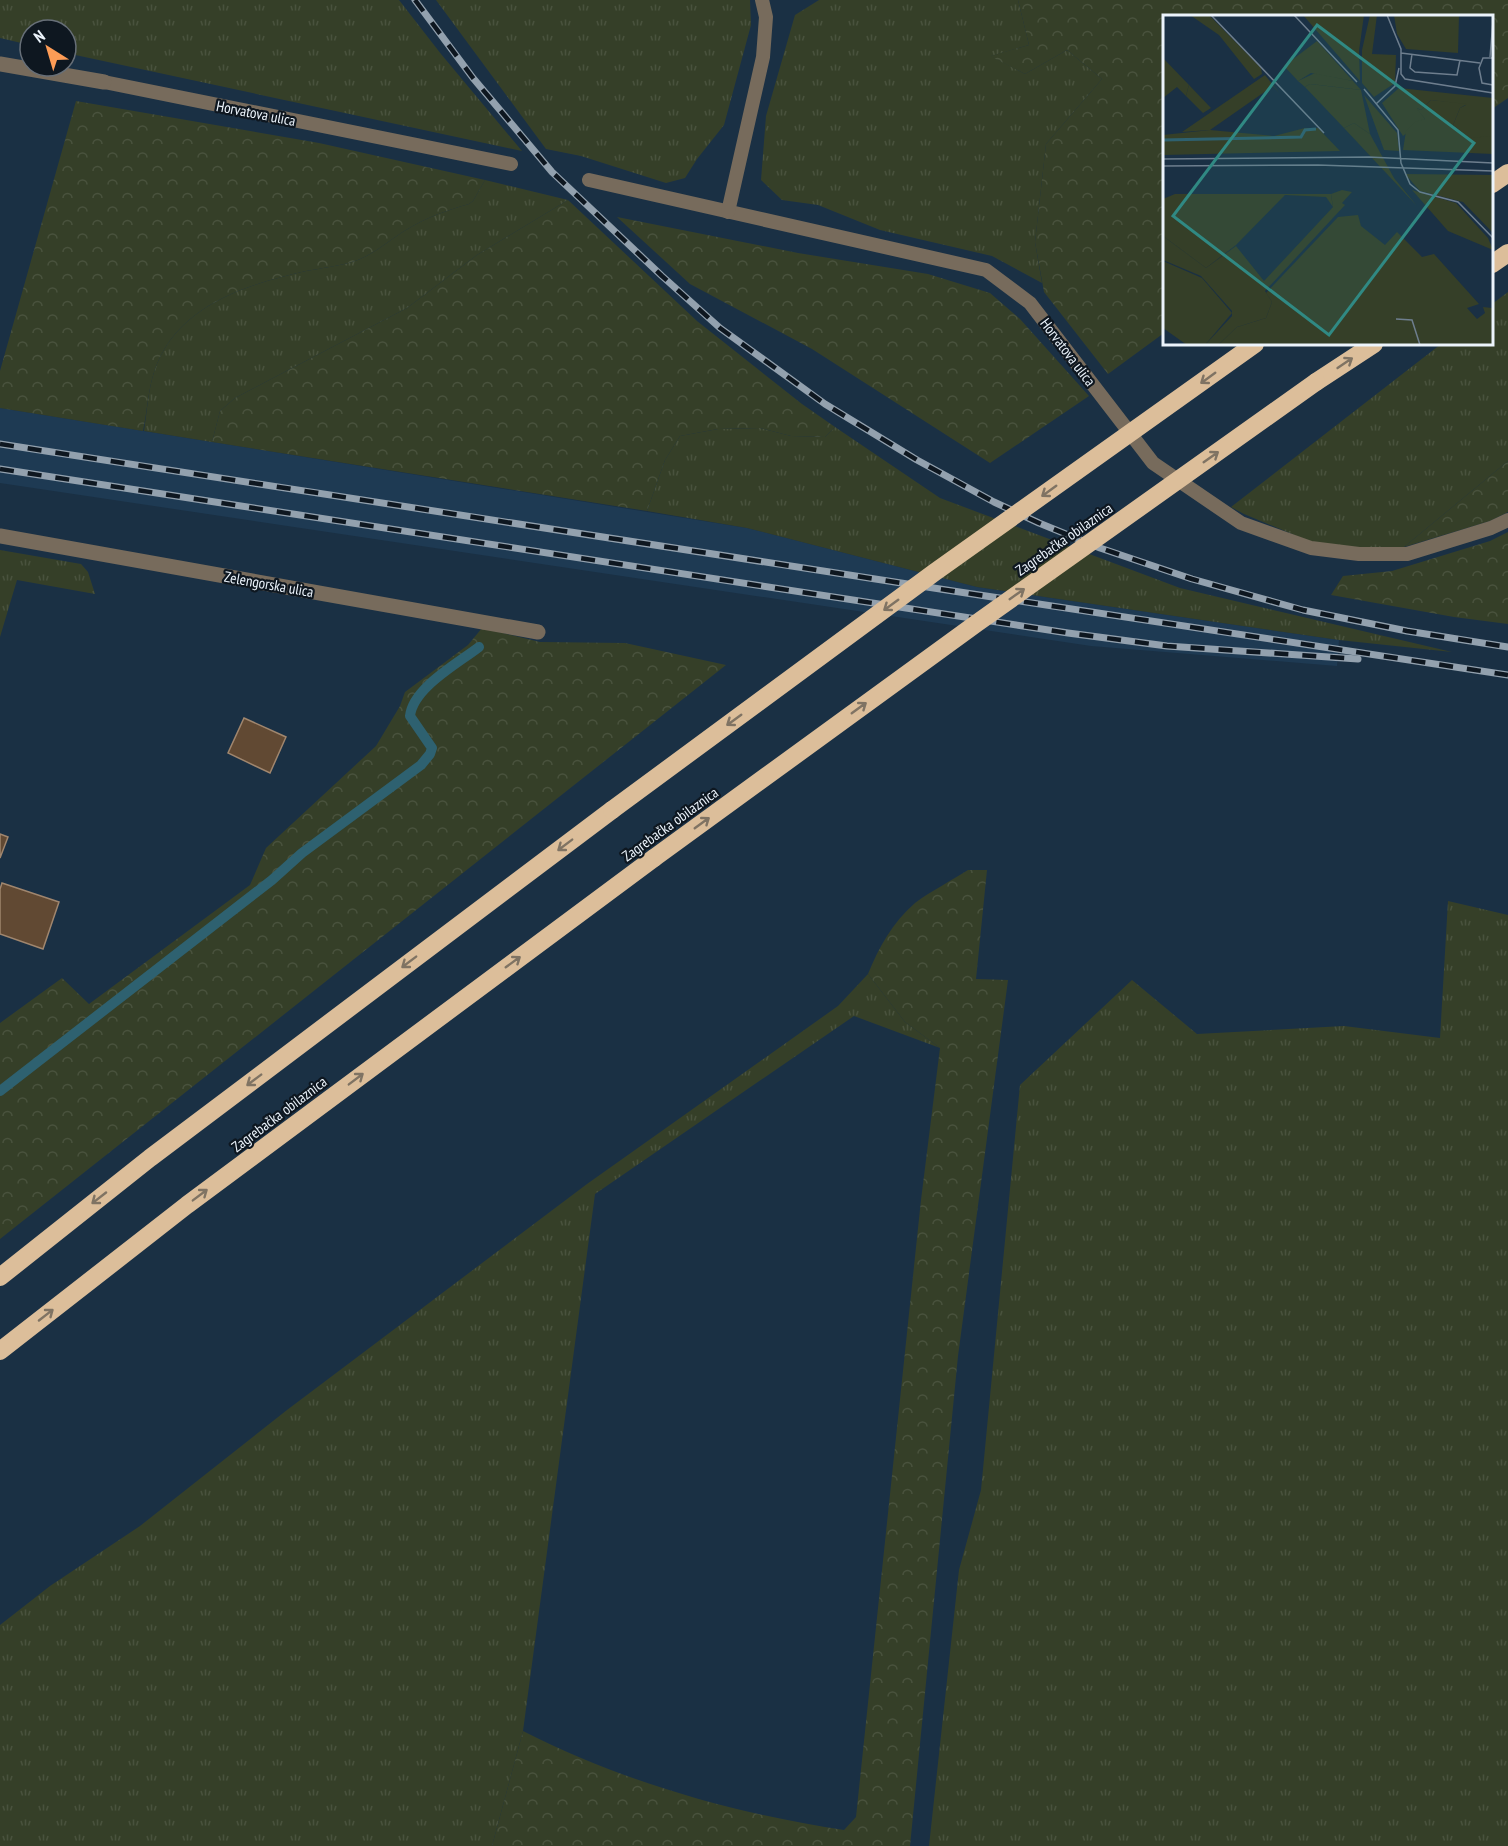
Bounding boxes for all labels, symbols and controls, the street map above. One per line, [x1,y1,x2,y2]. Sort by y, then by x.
inset map [1163,15,1493,345]
north arrow [18,18,78,78]
text: N [30,25,48,47]
street label: Horvatova ulica [215,96,297,130]
street label: Horvatova ulica [1036,314,1100,390]
one-way arrow [1336,357,1353,369]
one-way arrow [1200,371,1216,384]
one-way arrow [1202,451,1218,463]
one-way arrow [1041,485,1057,497]
street label: Zagrebačka obilaznica [1012,498,1116,580]
street label: Zelengorska ulica [223,567,315,601]
one-way arrow [1009,588,1025,600]
one-way arrow [883,599,899,611]
one-way arrow [851,702,867,715]
one-way arrow [726,714,742,727]
street label: Zagrebačka obilaznica [618,783,722,865]
one-way arrow [693,817,709,829]
one-way arrow [558,839,574,851]
one-way arrow [402,956,418,968]
one-way arrow [504,956,520,969]
street label: Zagrebačka obilaznica [228,1072,330,1156]
one-way arrow [348,1072,364,1085]
one-way arrow [246,1073,262,1086]
one-way arrow [192,1189,208,1202]
one-way arrow [91,1192,107,1205]
one-way arrow [38,1309,54,1322]

